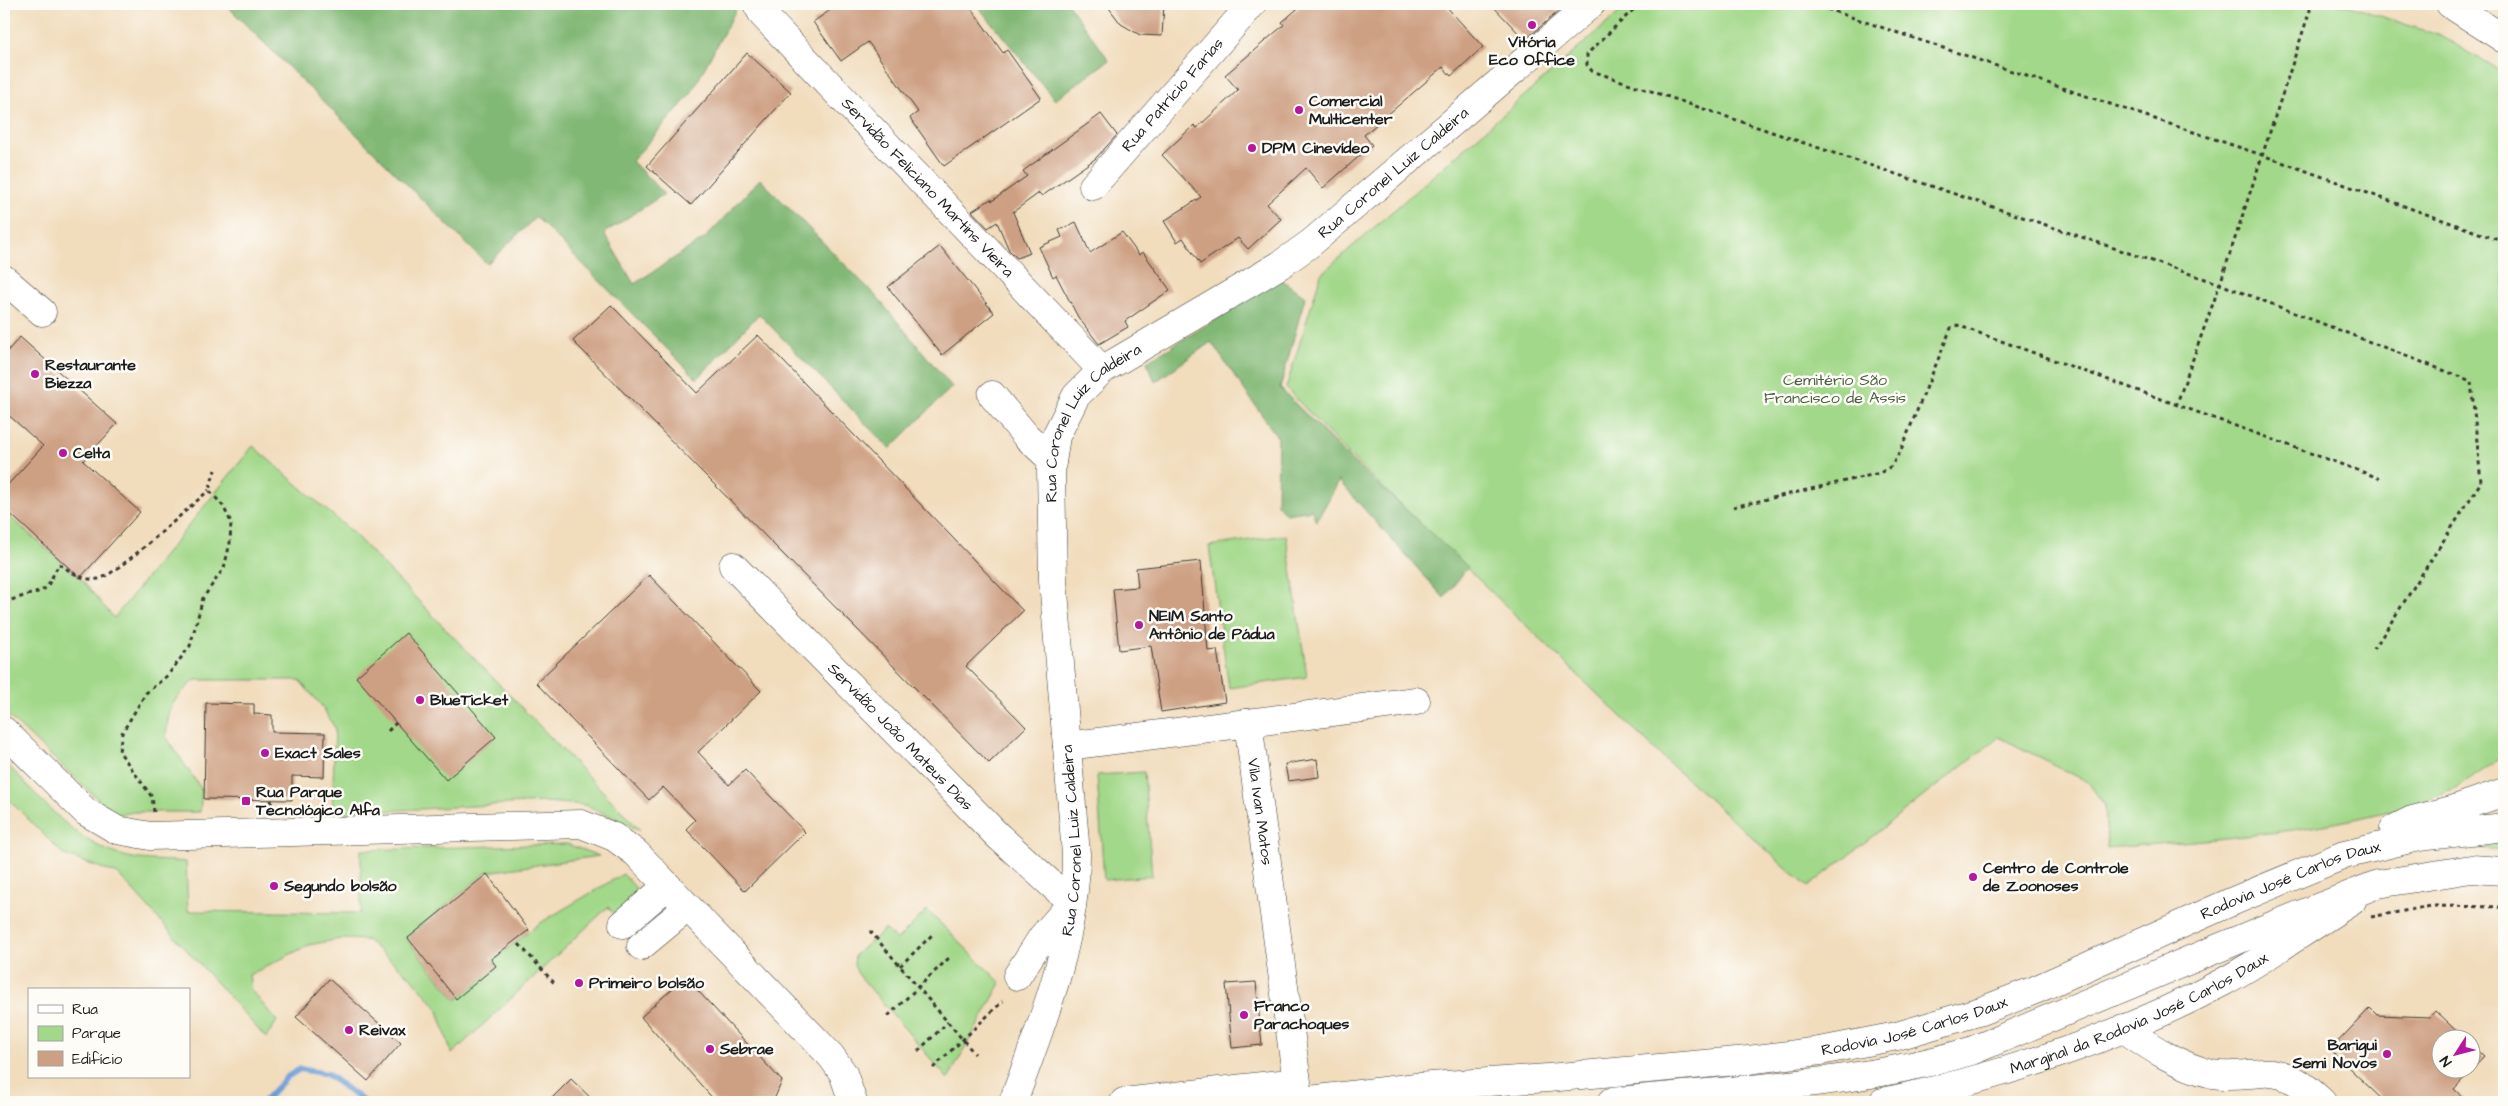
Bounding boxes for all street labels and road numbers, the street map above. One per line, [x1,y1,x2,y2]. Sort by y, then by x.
street label: Rua Patrício Farias [1117,33,1229,157]
street label: Servidão Feliciano Martins Vieira [837,93,1019,282]
street label: Rua Coronel Luiz Caldeira [1313,102,1473,243]
street label: Rua Coronel Luiz Caldeira [1040,338,1145,502]
street label: Servidão João Mateus Dias [823,658,978,815]
street label: Rua Coronel Luiz Caldeira [1056,744,1087,938]
street label: Vila Ivan Matos [1242,757,1278,867]
street label: Rodovia José Carlos Daux [2197,836,2383,925]
street label: Marginal da Rodovia José Carlos Daux [2007,947,2273,1080]
street label: Rodovia José Carlos Daux [1819,991,2011,1062]

